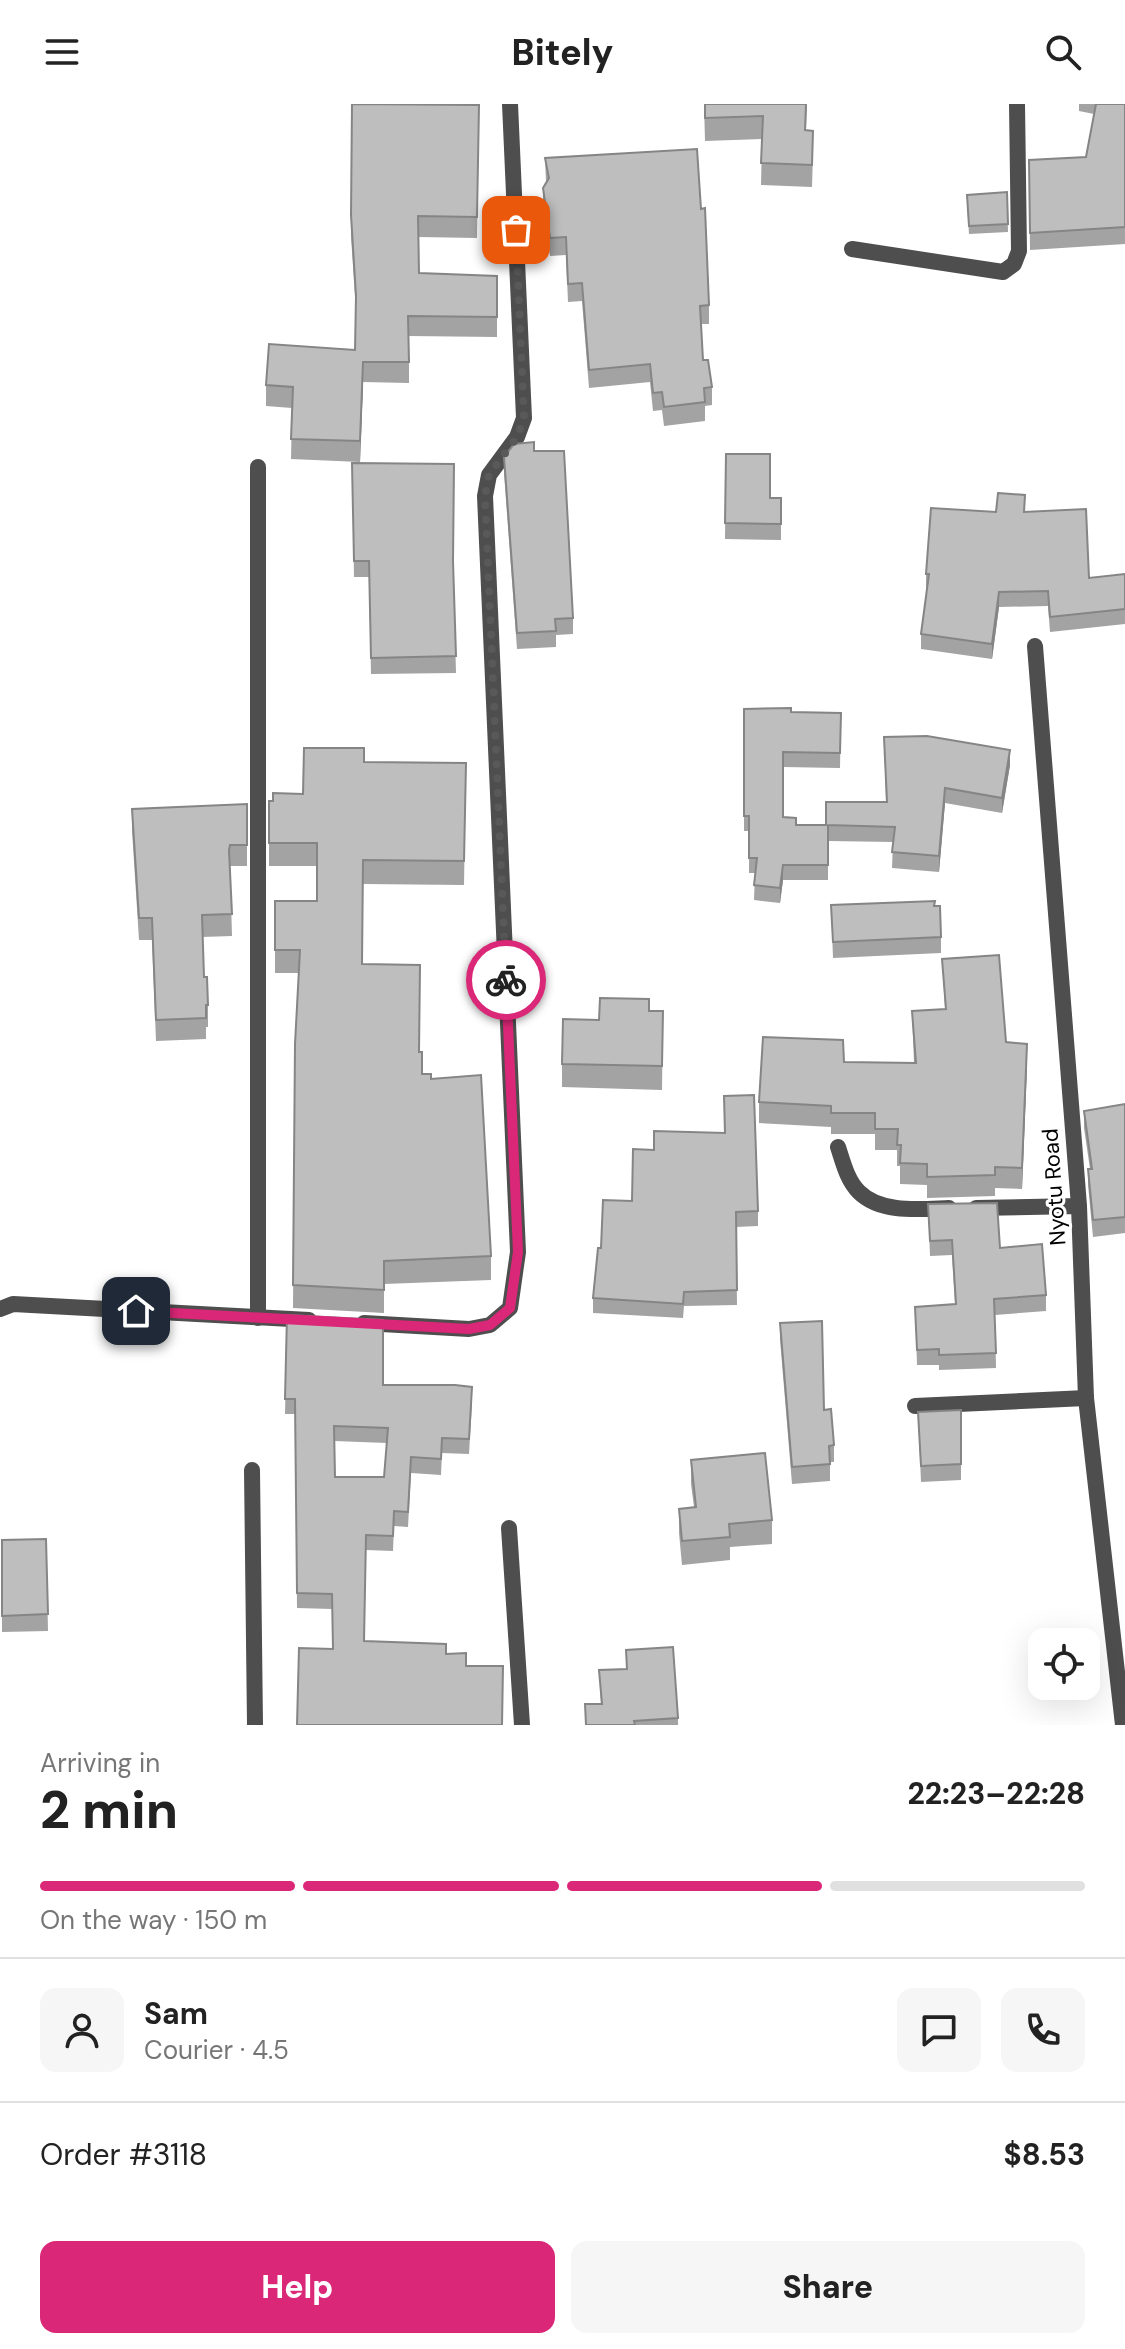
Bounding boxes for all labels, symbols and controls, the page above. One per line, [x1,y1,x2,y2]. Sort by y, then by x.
text: Bitely [512,29,613,76]
icon: menu [40,30,84,74]
icon: search [1041,30,1085,74]
pin [482,196,550,264]
icon: bag [494,208,538,252]
courier [466,940,546,1020]
icon: bike [484,958,528,1002]
street label: Nyotu Road [1035,1127,1073,1247]
pin [102,1277,170,1345]
icon: home [114,1289,158,1333]
map controls [1028,1628,1100,1700]
button: locate [1028,1628,1100,1700]
text: Arriving in [40,1746,160,1780]
text: 22:23–22:28 [907,1774,1085,1813]
text: 2 min [40,1776,178,1844]
text: On the way · 150 m [40,1903,267,1937]
button: person [40,1988,124,2072]
button: chat [897,1988,981,2072]
button: phone [1001,1988,1085,2072]
text: Sam [144,1994,208,2033]
text: Courier · 4.5 [144,2033,289,2067]
text: Order #3118 [40,2135,207,2174]
text: $8.53 [1004,2135,1085,2174]
button: Help [40,2241,555,2333]
button: Share [571,2241,1085,2333]

